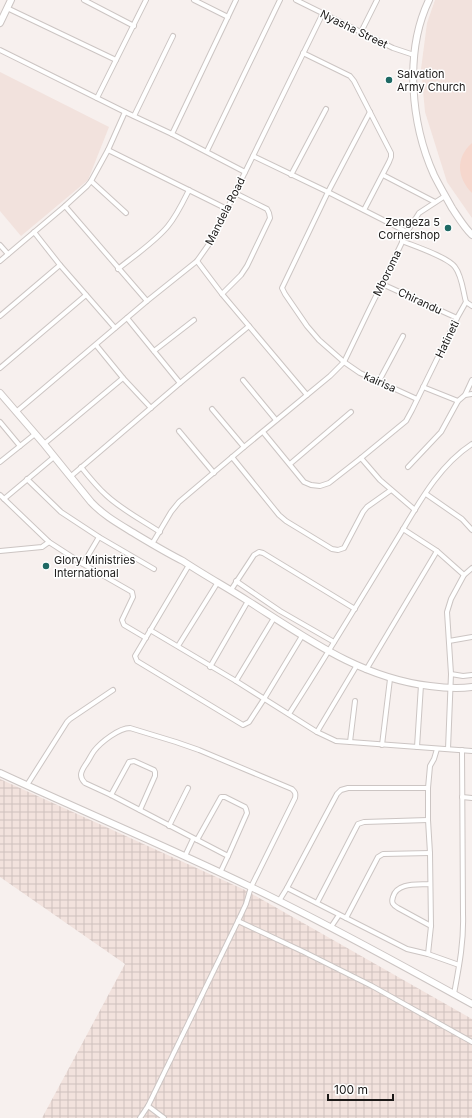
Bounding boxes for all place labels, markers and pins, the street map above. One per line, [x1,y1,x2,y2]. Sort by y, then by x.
place label: Salvation Army Church [397,67,465,94]
marker: Salvation Army Church [384,75,394,85]
place label: Zengeza 5 Cornershop [378,215,440,242]
marker: Zengeza 5 Cornershop [443,223,453,233]
place label: Glory Ministries International [54,553,136,580]
marker: Glory Ministries International [41,561,51,571]

